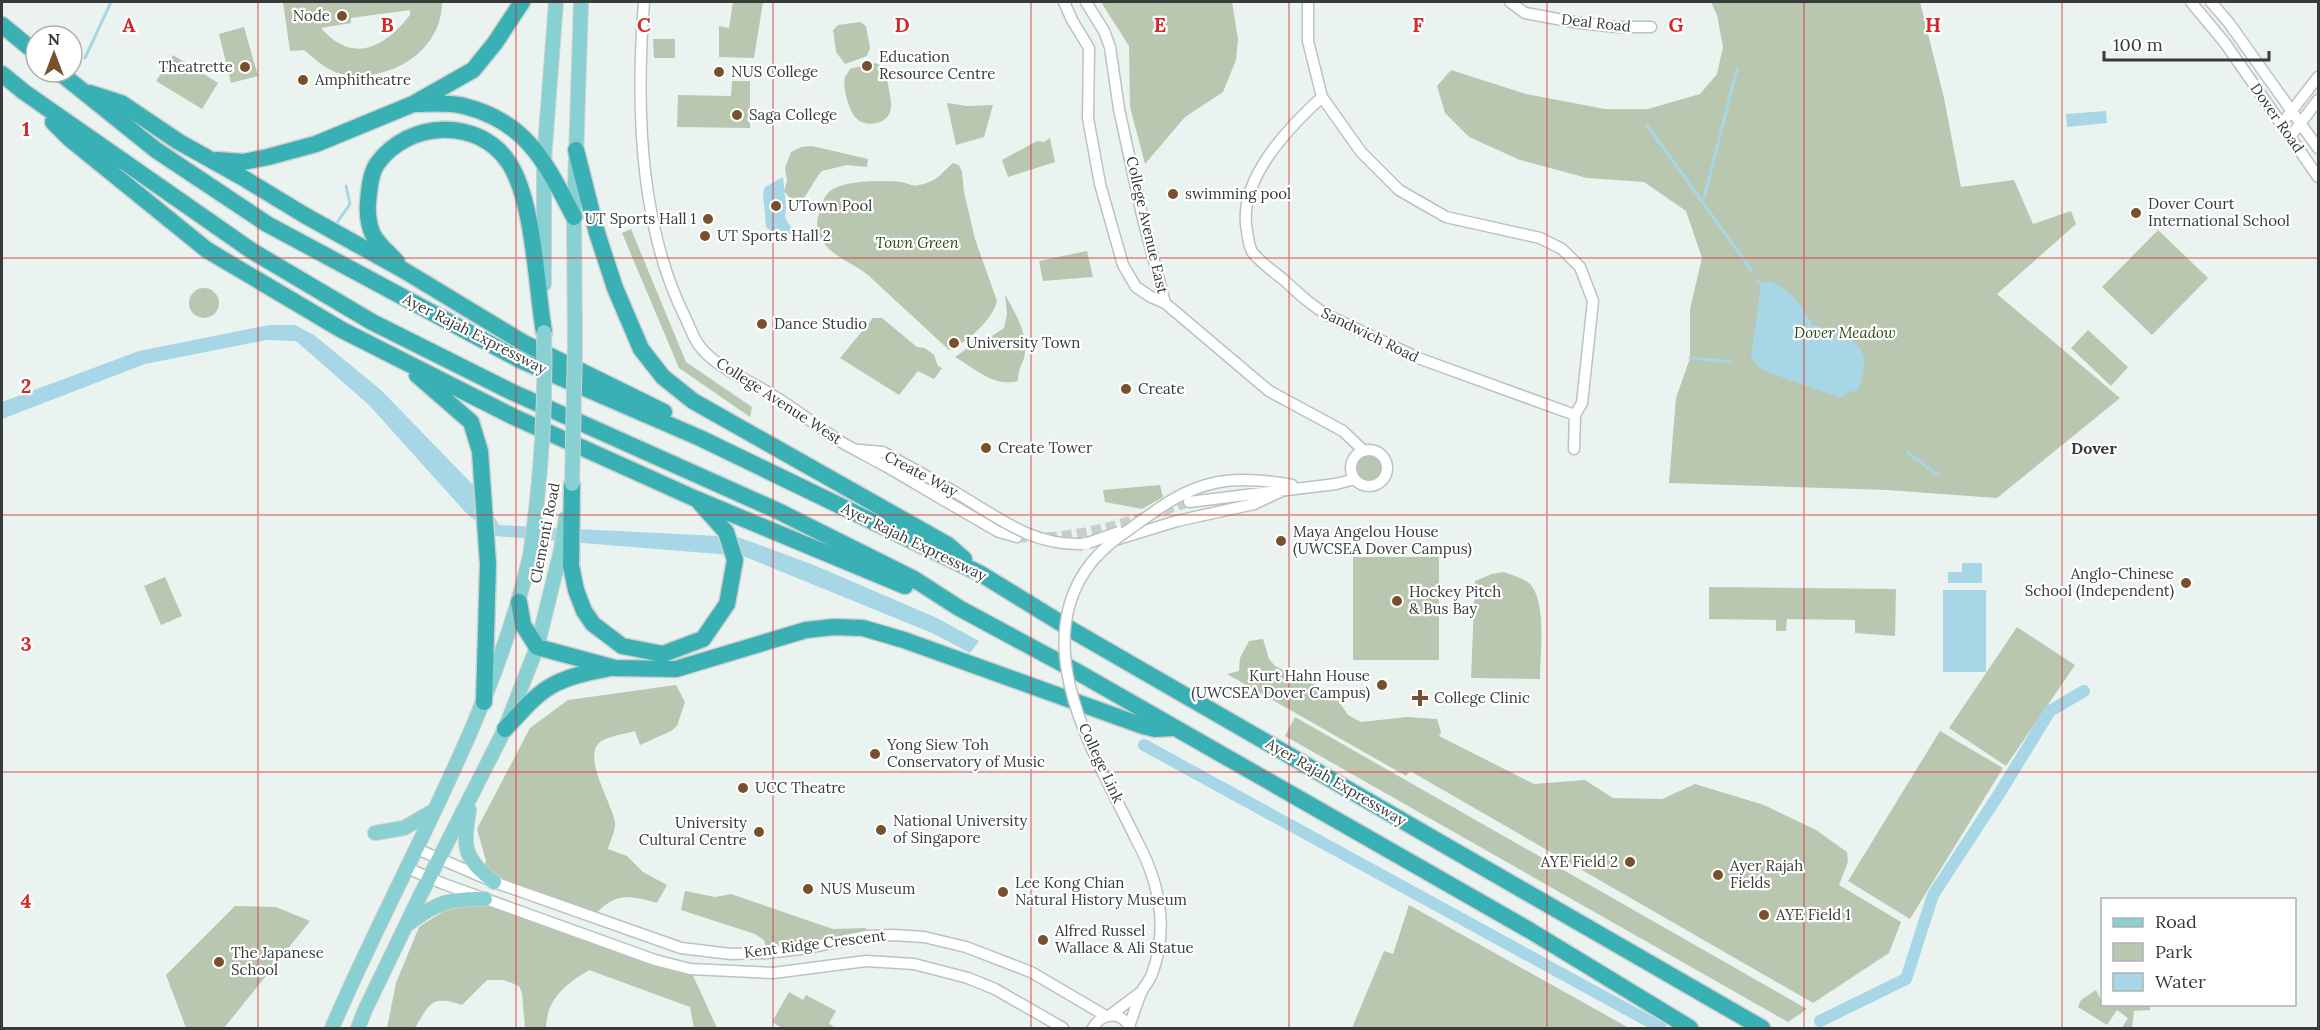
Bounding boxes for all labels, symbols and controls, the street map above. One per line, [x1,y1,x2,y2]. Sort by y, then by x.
place label: Node [293,6,330,25]
marker: Node [335,9,349,23]
street label: Deal Road [1560,9,1632,36]
text: A [122,12,136,37]
text: B [380,12,394,37]
text: C [637,12,651,37]
text: D [894,12,910,37]
text: E [1154,12,1166,37]
text: F [1412,12,1424,37]
text: G [1668,12,1684,37]
text: H [1925,12,1941,37]
north arrow [24,24,84,84]
scale bar [2104,24,2269,62]
text: N [48,29,60,49]
text: 100 m [2113,33,2163,56]
place label: Education Resource Centre [879,47,995,83]
place label: Theatrette [159,57,233,76]
marker: Education Resource Centre [860,59,874,73]
marker: Theatrette [238,60,252,74]
place label: NUS College [731,62,818,81]
marker: NUS College [712,65,726,79]
place label: Amphitheatre [314,70,411,89]
marker: Amphitheatre [296,73,310,87]
street label: Dover Road [2246,79,2308,156]
place label: Saga College [749,105,837,124]
marker: Saga College [730,108,744,122]
text: 1 [22,116,30,141]
street label: College Avenue East [1122,154,1173,296]
place label: swimming pool [1185,184,1291,203]
marker: swimming pool [1166,187,1180,201]
place label: Dover Court International School [2148,194,2290,230]
place label: UTown Pool [788,196,872,215]
marker: UTown Pool [769,199,783,213]
marker: Dover Court International School [2129,206,2143,220]
place label: UT Sports Hall 1 [585,209,696,228]
marker: UT Sports Hall 1 [701,212,715,226]
place label: UT Sports Hall 2 [717,226,831,245]
marker: UT Sports Hall 2 [698,229,712,243]
park label: Town Green [875,233,959,252]
street label: Ayer Rajah Expressway [399,288,551,378]
street label: Sandwich Road [1318,303,1422,366]
place label: Dance Studio [774,314,867,333]
marker: Dance Studio [755,317,769,331]
park label: Dover Meadow [1794,323,1896,342]
place label: University Town [966,333,1080,352]
marker: University Town [947,336,961,350]
street label: College Avenue West [713,353,846,448]
text: 2 [21,373,31,398]
place label: Create [1138,379,1185,398]
marker: Create [1119,382,1133,396]
place label: Create Tower [998,438,1093,457]
district label: Dover [2071,438,2117,458]
marker: Create Tower [979,441,993,455]
street label: Create Way [881,446,961,501]
street label: Clementi Road [525,481,564,585]
street label: Ayer Rajah Expressway [838,498,990,585]
place label: Maya Angelou House (UWCSEA Dover Campus) [1293,522,1472,559]
marker: Maya Angelou House (UWCSEA Dover Campus) [1274,534,1288,548]
place label: Anglo-Chinese School (Independent) [2025,564,2174,601]
marker: Anglo-Chinese School (Independent) [2179,576,2193,590]
place label: Hockey Pitch & Bus Bay [1409,582,1501,618]
marker: Hockey Pitch & Bus Bay [1390,594,1404,608]
text: 3 [20,631,32,656]
place label: Kurt Hahn House (UWCSEA Dover Campus) [1191,666,1370,703]
marker: Kurt Hahn House (UWCSEA Dover Campus) [1375,678,1389,692]
place label: College Clinic [1434,688,1530,707]
marker: College Clinic [1411,689,1429,707]
street label: College Link [1075,720,1128,806]
street label: Ayer Rajah Expressway [1262,733,1410,830]
place label: Yong Siew Toh Conservatory of Music [886,735,1045,771]
marker: Yong Siew Toh Conservatory of Music [868,747,882,761]
place label: UCC Theatre [755,778,846,797]
marker: UCC Theatre [736,781,750,795]
place label: National University of Singapore [893,811,1028,847]
place label: University Cultural Centre [639,813,747,849]
marker: National University of Singapore [874,823,888,837]
marker: University Cultural Centre [752,825,766,839]
place label: AYE Field 2 [1540,852,1618,871]
marker: AYE Field 2 [1623,855,1637,869]
place label: Ayer Rajah Fields [1729,856,1803,892]
marker: Ayer Rajah Fields [1711,868,1725,882]
place label: Lee Kong Chian Natural History Museum [1015,873,1187,909]
place label: NUS Museum [820,879,915,898]
marker: NUS Museum [801,882,815,896]
marker: Lee Kong Chian Natural History Museum [996,885,1010,899]
text: 4 [21,888,32,913]
legend [2101,898,2296,1006]
place label: AYE Field 1 [1775,905,1851,924]
marker: AYE Field 1 [1757,908,1771,922]
text: Road [2155,910,2197,933]
place label: Alfred Russel Wallace & Ali Statue [1054,921,1194,957]
street label: Kent Ridge Crescent [743,925,887,962]
marker: Alfred Russel Wallace & Ali Statue [1036,933,1050,947]
text: Park [2155,940,2193,963]
place label: The Japanese School [231,943,324,979]
marker: The Japanese School [212,955,226,969]
text: Water [2155,970,2206,993]

